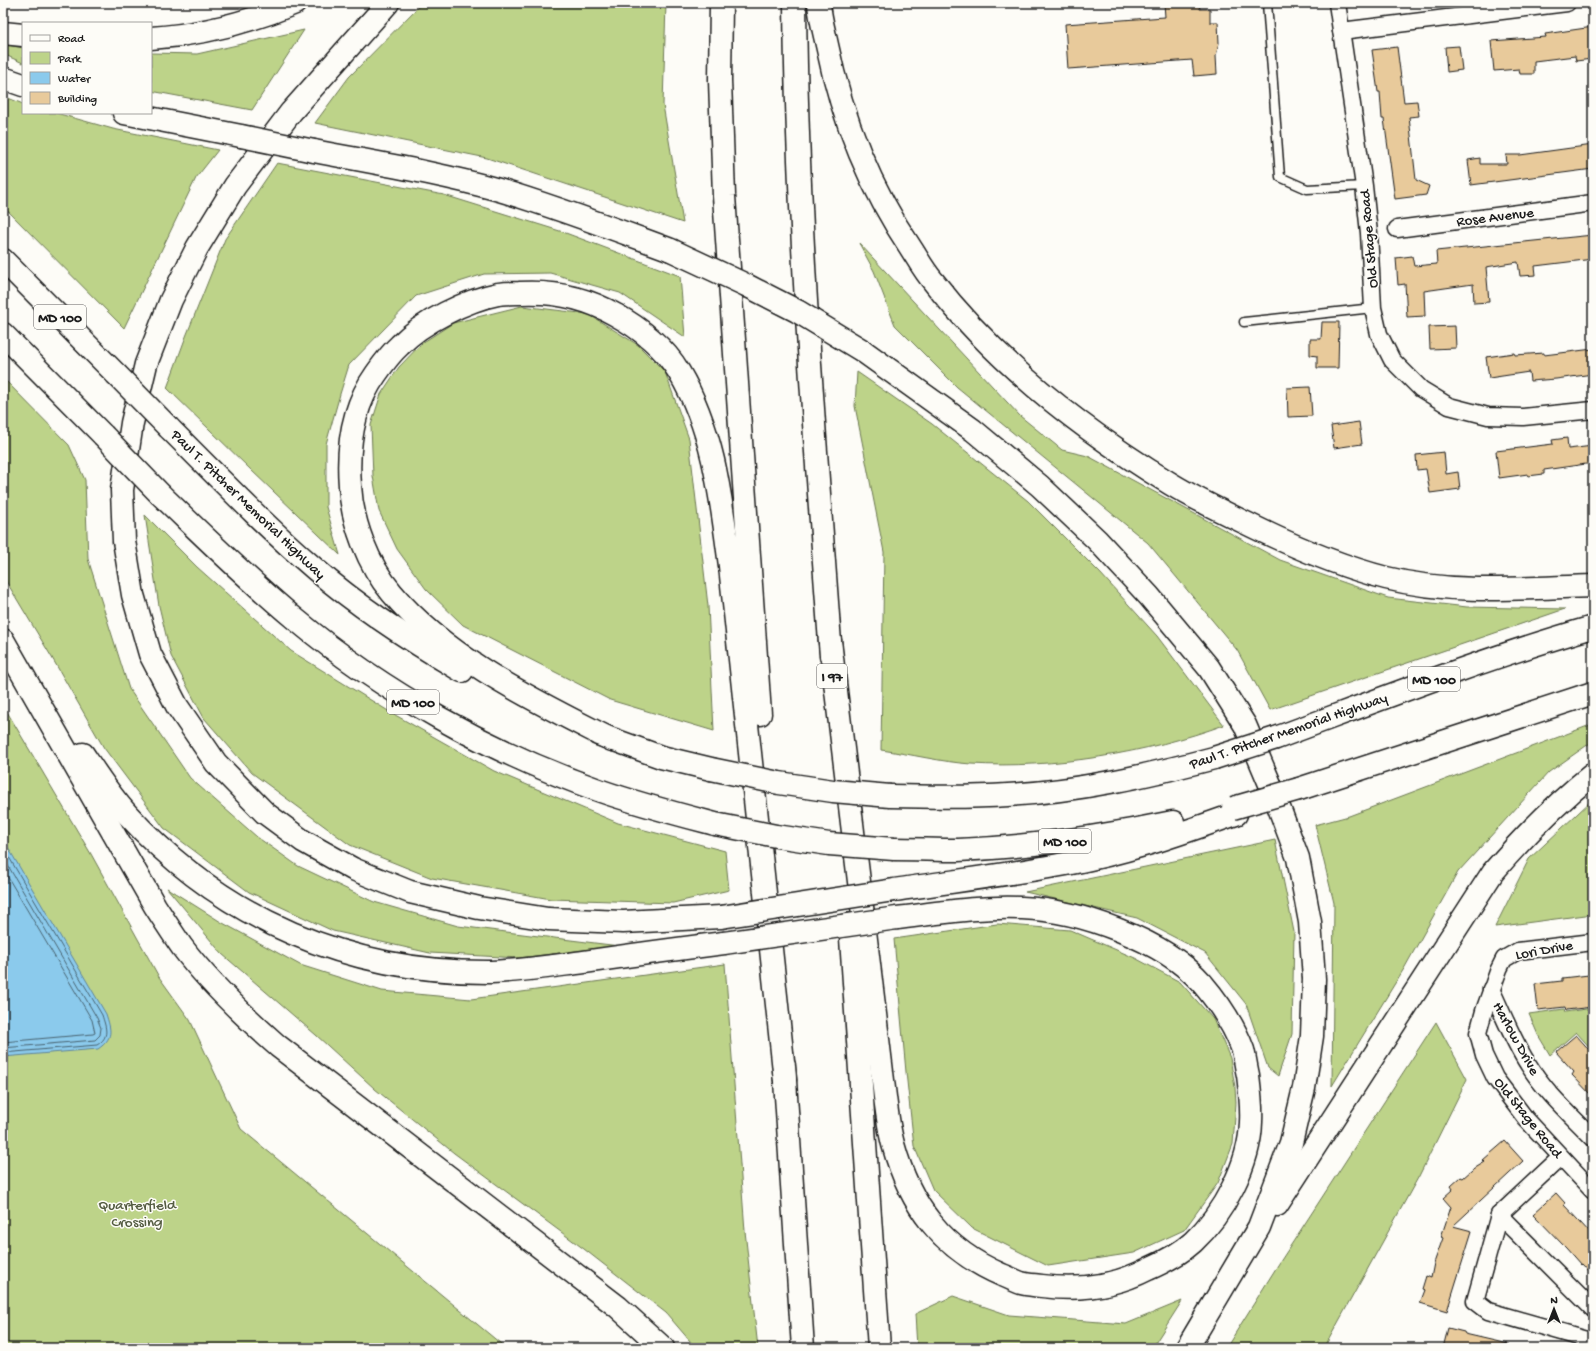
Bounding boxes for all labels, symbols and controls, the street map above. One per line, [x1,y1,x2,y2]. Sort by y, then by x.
legend [22,22,152,114]
text: Road [58,33,85,47]
text: Park [57,53,83,67]
text: Water [58,73,92,87]
text: Building [57,93,97,107]
street label: Old Stage Road [1357,188,1383,289]
street label: Rose Avenue [1456,204,1535,232]
road number: MD 100 [34,305,86,329]
street label: Paul T. Pitcher Memorial Highway [166,426,329,585]
road number: I 97 [817,664,847,688]
road number: MD 100 [1408,667,1460,691]
street label: Paul T. Pitcher Memorial Highway [1186,689,1390,775]
road number: MD 100 [387,690,439,714]
road number: MD 100 [1039,829,1091,853]
street label: Lori Drive [1514,937,1575,965]
street label: Harlow Drive [1488,999,1543,1079]
street label: Old Stage Road [1489,1074,1566,1163]
park label: Quarterfield Crossing [98,1197,177,1232]
north arrow [1534,1289,1574,1329]
text: N [1550,1295,1558,1307]

